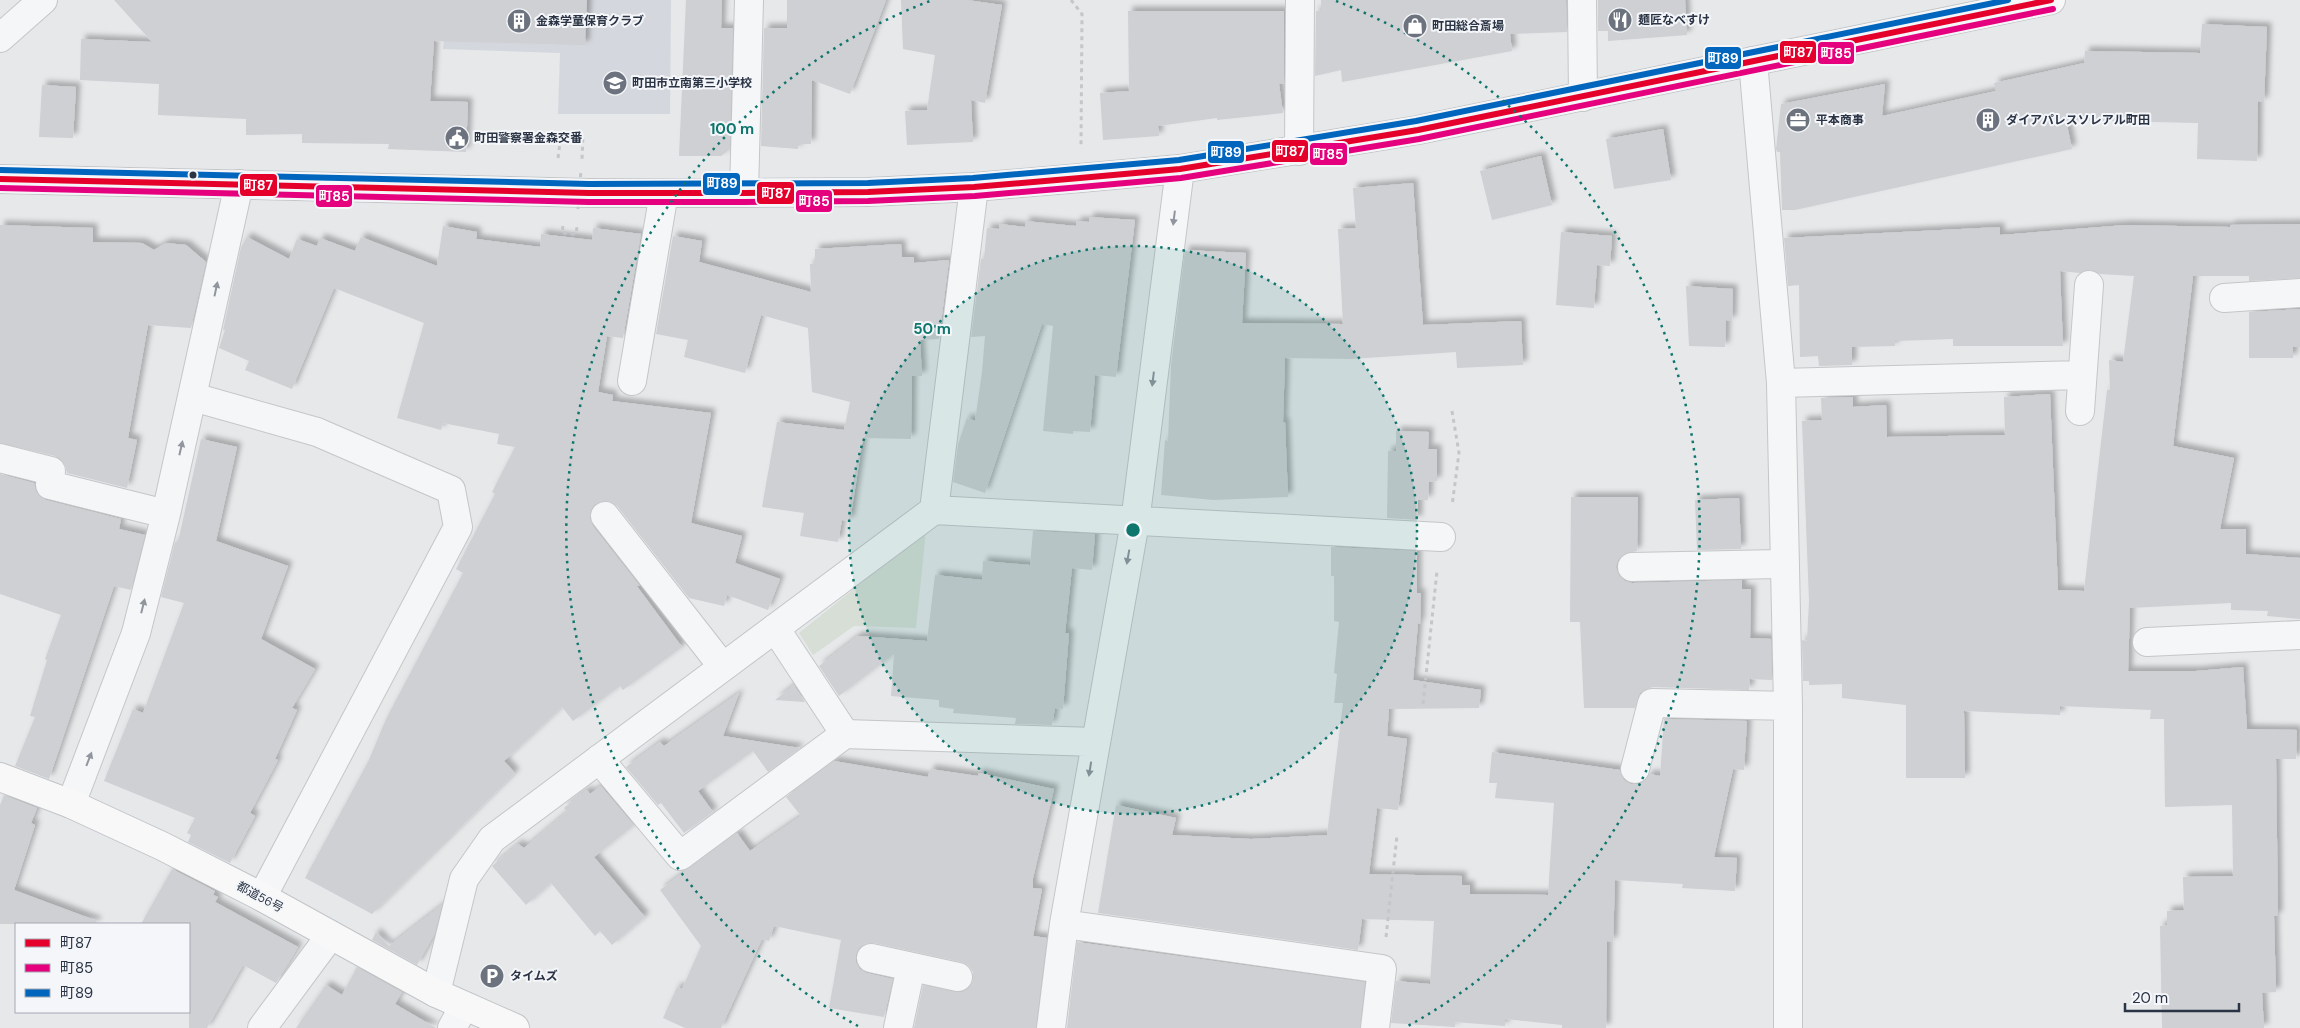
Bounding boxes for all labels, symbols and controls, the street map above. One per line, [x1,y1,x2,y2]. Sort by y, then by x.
restaurant icon: 麺匠なべすけ [1607,7,1633,33]
building icon: 金森学童保育クラブ [506,8,532,34]
place label: 麺匠なべすけ [1638,12,1710,28]
place label: 金森学童保育クラブ [536,13,644,29]
shop icon: 町田総合斎場 [1402,13,1428,39]
place label: 町田総合斎場 [1432,18,1504,34]
line badge: 町87 [1779,40,1817,64]
line badge: 町85 [1817,41,1855,65]
text: 町87 [1783,43,1814,61]
text: 町85 [1820,44,1852,62]
line badge: 町89 [1704,46,1742,70]
text: 町89 [1707,49,1739,67]
school or university icon: 町田市立南第三小学校 [602,70,628,96]
place label: 町田市立南第三小学校 [632,75,752,91]
office icon: 平本商事 [1785,107,1811,133]
building icon: ダイアパレスソレアル町田 [1975,107,2001,133]
place label: 平本商事 [1816,112,1864,128]
place label: ダイアパレスソレアル町田 [2006,112,2150,128]
text: 100 m [710,119,754,139]
public building icon: 町田警察署金森交番 [444,125,470,151]
place label: 町田警察署金森交番 [474,130,583,146]
line badge: 町87 [1271,139,1309,163]
line badge: 町89 [1207,140,1245,164]
text: 町87 [1275,142,1306,160]
line badge: 町85 [1309,142,1348,166]
text: 町89 [1210,143,1242,161]
text: 町85 [1312,145,1344,163]
unlabelled marker [188,170,198,180]
line badge: 町89 [702,172,741,196]
line badge: 町87 [239,173,278,197]
text: 町89 [706,174,738,192]
text: 町87 [243,176,274,194]
line badge: 町87 [756,181,795,205]
line badge: 町85 [315,184,353,208]
text: 町87 [761,184,792,202]
text: 町85 [318,187,350,205]
line badge: 町85 [795,189,833,213]
text: 町85 [798,192,830,210]
one-way arrow [1169,210,1177,226]
one-way arrow [213,281,221,297]
text: 50 m [913,319,951,339]
one-way arrow [1149,371,1157,387]
one-way arrow [177,440,185,455]
centre of rings [1124,521,1142,539]
one-way arrow [1124,549,1132,565]
one-way arrow [139,598,147,613]
one-way arrow [85,751,93,766]
one-way arrow [1086,761,1094,777]
street label: 都道56号 [234,878,286,916]
legend [15,923,190,1013]
text: 町87 [60,933,92,953]
text: 町85 [60,958,93,978]
parking icon: タイムズ [479,963,505,989]
place label: タイムズ [510,968,558,984]
scale bar [2125,980,2239,1012]
text: 町89 [60,983,93,1003]
text: 20 m [2132,988,2168,1008]

